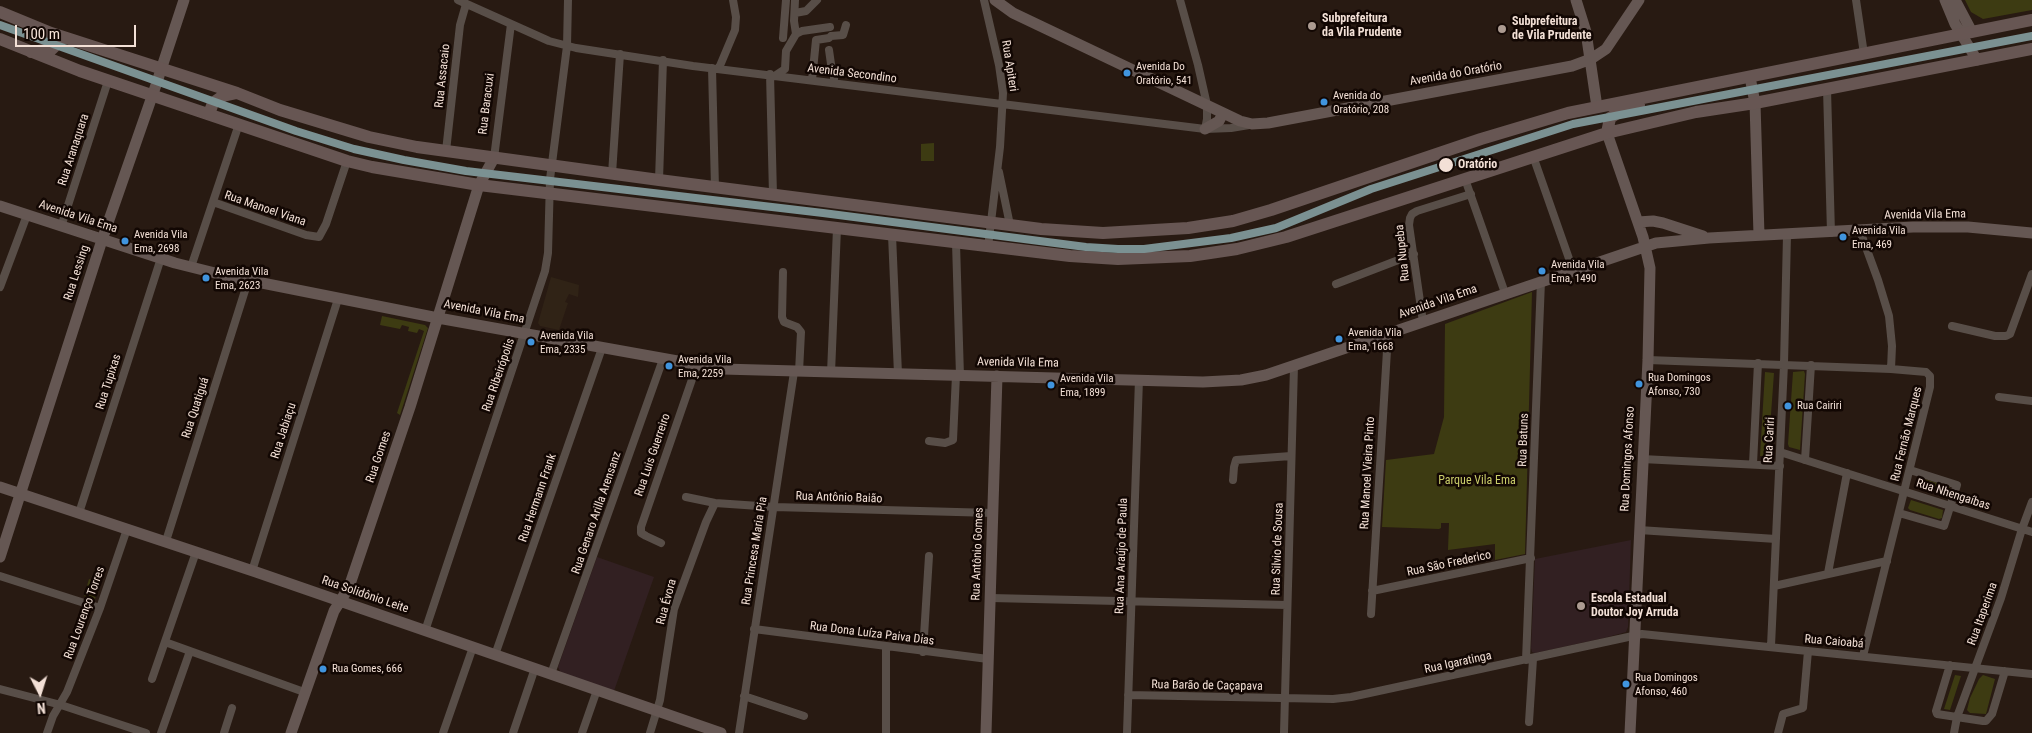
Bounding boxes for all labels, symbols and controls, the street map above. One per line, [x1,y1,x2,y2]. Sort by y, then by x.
place label: Subprefeitura da Vila Prudente [1322,12,1401,40]
scale bar [18,15,139,47]
place label: Subprefeitura de Vila Prudente [1512,15,1592,43]
marker: Subprefeitura da Vila Prudente [1306,20,1318,32]
marker: Subprefeitura de Vila Prudente [1496,23,1508,35]
text: 100 m [23,25,60,43]
street label: Rua Apiteri [998,39,1020,93]
street label: Rua Assacaio [432,43,454,109]
street label: Avenida do Oratório [1409,59,1503,89]
place label: Avenida Do Oratório, 541 [1136,60,1192,86]
street label: Avenida Secondino [806,61,898,87]
marker: Avenida Do Oratório, 541 [1122,68,1132,78]
street label: Rua Baracuxi [476,73,498,135]
place label: Avenida do Oratório, 208 [1333,89,1389,115]
marker: Avenida do Oratório, 208 [1319,97,1329,107]
street label: Rua Aranaquara [56,112,92,188]
marker: Oratório [1437,156,1455,174]
place label: Oratório [1458,158,1497,172]
street label: Rua Manoel Viana [222,188,308,230]
street label: Avenida Vila Ema [37,198,119,236]
street label: Avenida Vila Ema [1884,207,1966,223]
street label: Rua Nupeba [1393,224,1413,282]
place label: Avenida Vila Ema, 469 [1852,224,1905,250]
place label: Avenida Vila Ema, 2698 [134,228,187,254]
marker: Avenida Vila Ema, 469 [1838,232,1848,242]
marker: Avenida Vila Ema, 2698 [120,236,130,246]
street label: Rua Lessing [61,243,93,303]
place label: Avenida Vila Ema, 1490 [1551,258,1604,284]
place label: Avenida Vila Ema, 2623 [215,265,268,291]
marker: Avenida Vila Ema, 1490 [1537,266,1547,276]
marker: Avenida Vila Ema, 2623 [201,273,211,283]
street label: Avenida Vila Ema [1397,282,1479,322]
street label: Avenida Vila Ema [442,297,526,327]
place label: Avenida Vila Ema, 1668 [1348,326,1401,352]
place label: Avenida Vila Ema, 2335 [540,329,593,355]
marker: Avenida Vila Ema, 1668 [1334,334,1344,344]
street label: Rua Ribeirópolis [480,336,518,414]
marker: Avenida Vila Ema, 2335 [526,337,536,347]
street label: Rua Tupixas [93,353,125,411]
place label: Avenida Vila Ema, 2259 [678,353,731,379]
street label: Avenida Vila Ema [977,355,1059,371]
marker: Avenida Vila Ema, 2259 [664,361,674,371]
place label: Rua Domingos Afonso, 730 [1648,371,1711,397]
place label: Avenida Vila Ema, 1899 [1060,372,1113,398]
street label: Rua Quatiguá [179,376,213,440]
marker: Rua Domingos Afonso, 730 [1634,379,1644,389]
marker: Avenida Vila Ema, 1899 [1046,380,1056,390]
street label: Rua Fernão Marques [1888,385,1926,483]
place label: Rua Cairiri [1797,399,1842,413]
street label: Rua Jabiaçu [268,401,300,461]
marker: Rua Cairiri [1783,401,1793,411]
street label: Rua Domingos Afonso [1618,406,1638,512]
street label: Rua Luis Guerreiro [632,412,674,498]
street label: Rua Batuns [1516,413,1532,467]
street label: Rua Manoel Vieira Pinto [1358,416,1378,530]
street label: Rua Cariri [1762,417,1778,463]
street label: Rua Gomes [363,429,395,485]
street label: Rua Genaro Arilla Arensanz [569,450,625,576]
street label: Rua Hermann Frank [516,452,560,544]
park label: Parque Vila Ema [1438,474,1516,488]
street label: Rua Nhengaíbas [1914,476,1992,514]
street label: Rua Antônio Baião [795,489,883,507]
street label: Rua Princesa Maria Pia [739,496,771,606]
street label: Rua Ana Araújo de Paula [1113,498,1131,614]
street label: Rua Silvio de Sousa [1269,502,1287,596]
street label: Rua Antônio Gomes [969,507,987,601]
street label: Rua São Frederico [1406,548,1492,580]
street label: Rua Lourenço Torres [62,565,108,661]
street label: Rua Solidônio Leite [320,573,410,617]
street label: Rua Évora [654,578,680,626]
street label: Rua Itaperima [1965,581,2001,647]
place label: Escola Estadual Doutor Joy Arruda [1591,592,1678,620]
marker: Escola Estadual Doutor Joy Arruda [1575,600,1587,612]
street label: Rua Dona Luíza Paiva Dias [809,619,935,649]
street label: Rua Caioabá [1804,632,1864,652]
street label: Rua Igaratinga [1423,649,1493,677]
place label: Rua Gomes, 666 [332,662,402,676]
marker: Rua Gomes, 666 [318,664,328,674]
north arrow [15,668,65,718]
place label: Rua Domingos Afonso, 460 [1635,671,1698,697]
street label: Rua Barão de Caçapava [1151,678,1263,694]
marker: Rua Domingos Afonso, 460 [1621,679,1631,689]
text: N [36,700,46,716]

